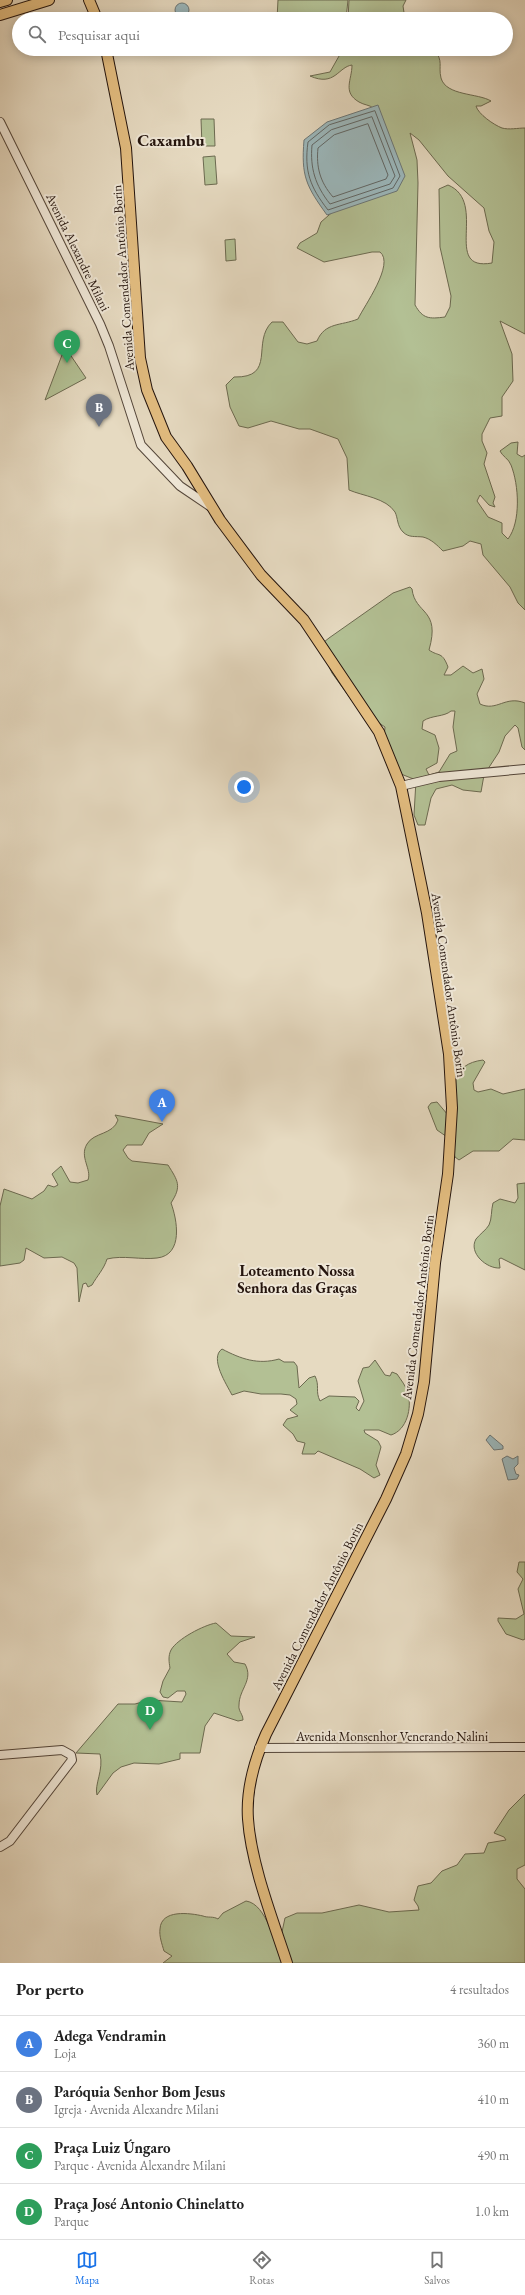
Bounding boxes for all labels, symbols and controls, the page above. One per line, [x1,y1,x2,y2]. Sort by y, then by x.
search box [12,12,513,56]
icon: search [26,23,48,45]
text: Pesquisar aqui [58,25,140,44]
district label: Caxambu [137,129,205,151]
street label: Avenida Comendador Antônio Borin [108,184,138,373]
street label: Avenida Alexandre Milani [42,189,114,314]
pin: C [54,330,80,363]
pin: B [86,394,112,427]
your location [234,777,254,797]
street label: Avenida Comendador Antônio Borin [427,891,470,1079]
pin: A [149,1089,175,1122]
street label: Avenida Comendador Antônio Borin [398,1213,438,1401]
district label: Loteamento Nossa Senhora das Graças [237,1261,357,1297]
street label: Avenida Comendador Antônio Borin [267,1519,367,1694]
pin: D [137,1697,163,1730]
street label: Avenida Monsenhor Venerando Nalini [295,1728,488,1745]
text: Por perto [16,1978,84,2000]
text: 4 resultados [450,1981,509,1998]
text: Adega Vendramin [54,2026,166,2045]
text: A [24,2035,34,2052]
text: 360 m [478,2035,509,2052]
text: Loja [54,2045,76,2062]
text: Paróquia Senhor Bom Jesus [54,2082,225,2101]
text: B [25,2091,33,2108]
text: 410 m [478,2091,509,2108]
text: Igreja · Avenida Alexandre Milani [54,2101,219,2118]
text: Praça Luiz Úngaro [54,2138,171,2157]
text: C [24,2147,34,2164]
text: 490 m [478,2147,509,2164]
text: Parque · Avenida Alexandre Milani [54,2157,226,2174]
text: Praça José Antonio Chinelatto [54,2194,244,2213]
text: D [24,2203,34,2220]
text: 1.0 km [475,2203,509,2220]
text: Parque [54,2213,89,2230]
tab: Mapa [75,2249,99,2287]
tab: Rotas [249,2249,274,2287]
tab: Salvos [424,2249,450,2287]

